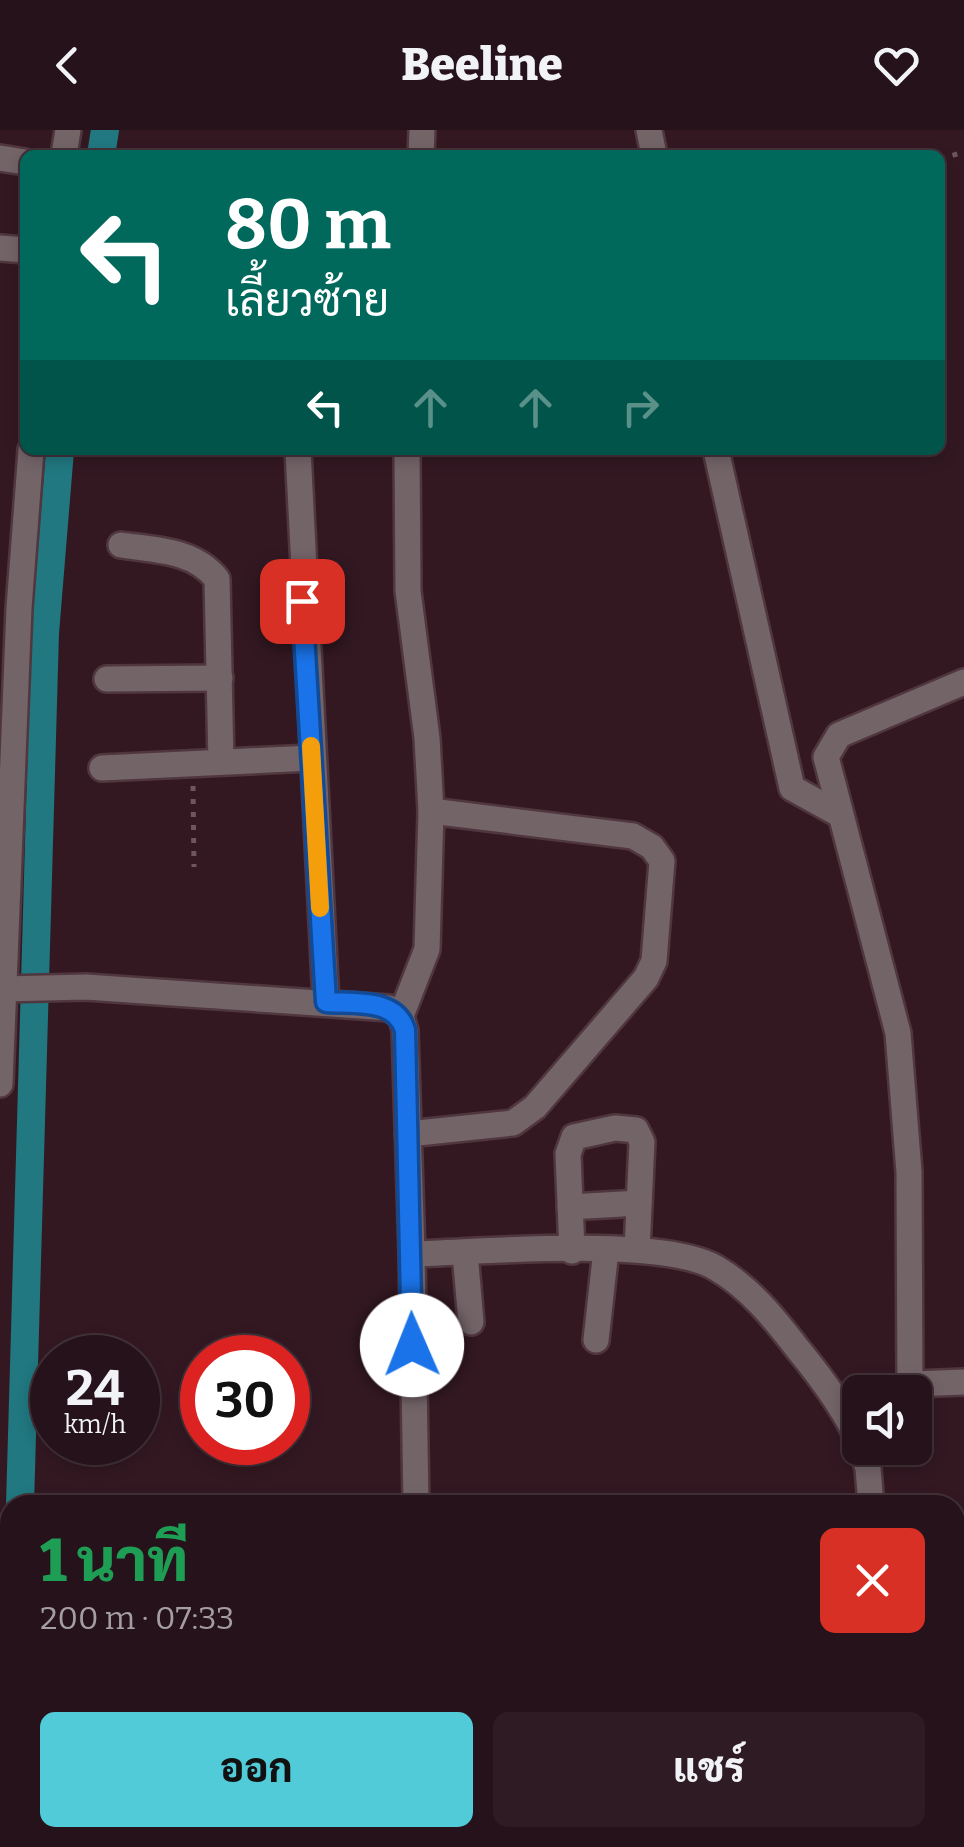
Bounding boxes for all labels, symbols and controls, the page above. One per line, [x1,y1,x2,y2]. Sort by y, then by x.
icon: back [40,38,95,93]
text: Beeline [401,38,563,92]
icon: heart [869,38,924,93]
text: 80 m [225,183,391,267]
icon: left [60,190,190,320]
text: เลี้ยวซ้าย [225,274,389,328]
icon: left [298,380,353,435]
icon: ahead [403,380,458,435]
icon: ahead [508,380,563,435]
icon: right [613,380,668,435]
pin [260,559,345,644]
icon: arrive [275,574,330,629]
position arrow [360,1293,464,1397]
speed limit sign: 30 [180,1335,310,1465]
text: 24 [66,1358,124,1418]
map controls [842,1375,932,1465]
button: sound [842,1375,932,1465]
text: km/h [64,1410,126,1440]
text: 1 นาที [40,1525,188,1597]
button: close [820,1528,925,1633]
text: 200 m · 07:33 [40,1599,234,1637]
button: ออก [40,1712,473,1827]
button: แชร์ [493,1712,925,1827]

